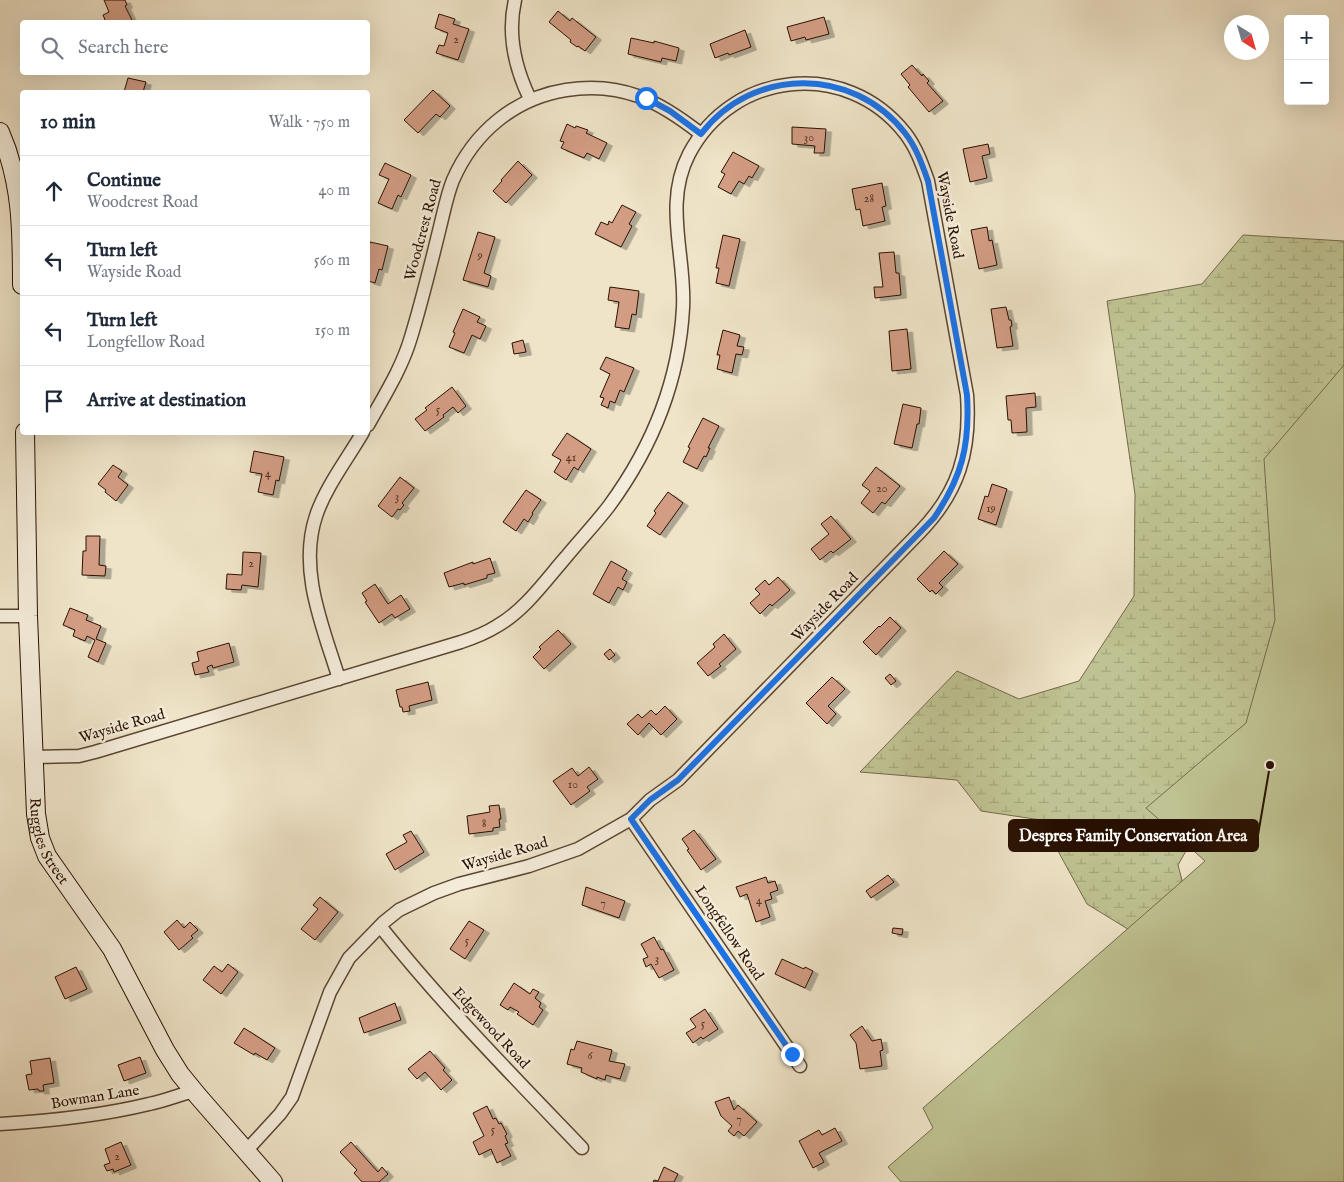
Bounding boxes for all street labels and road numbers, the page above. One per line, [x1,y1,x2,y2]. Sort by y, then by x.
street label: Wayside Road [932,170,968,261]
street label: Woodcrest Road [400,176,446,283]
street label: Wayside Road [787,568,863,645]
street label: Wayside Road [77,704,168,747]
street label: Ruggles Street [26,797,73,888]
street label: Wayside Road [460,832,551,875]
street label: Longfellow Road [690,882,768,985]
street label: Edgewood Road [448,983,534,1073]
street label: Bowman Lane [50,1081,141,1113]

